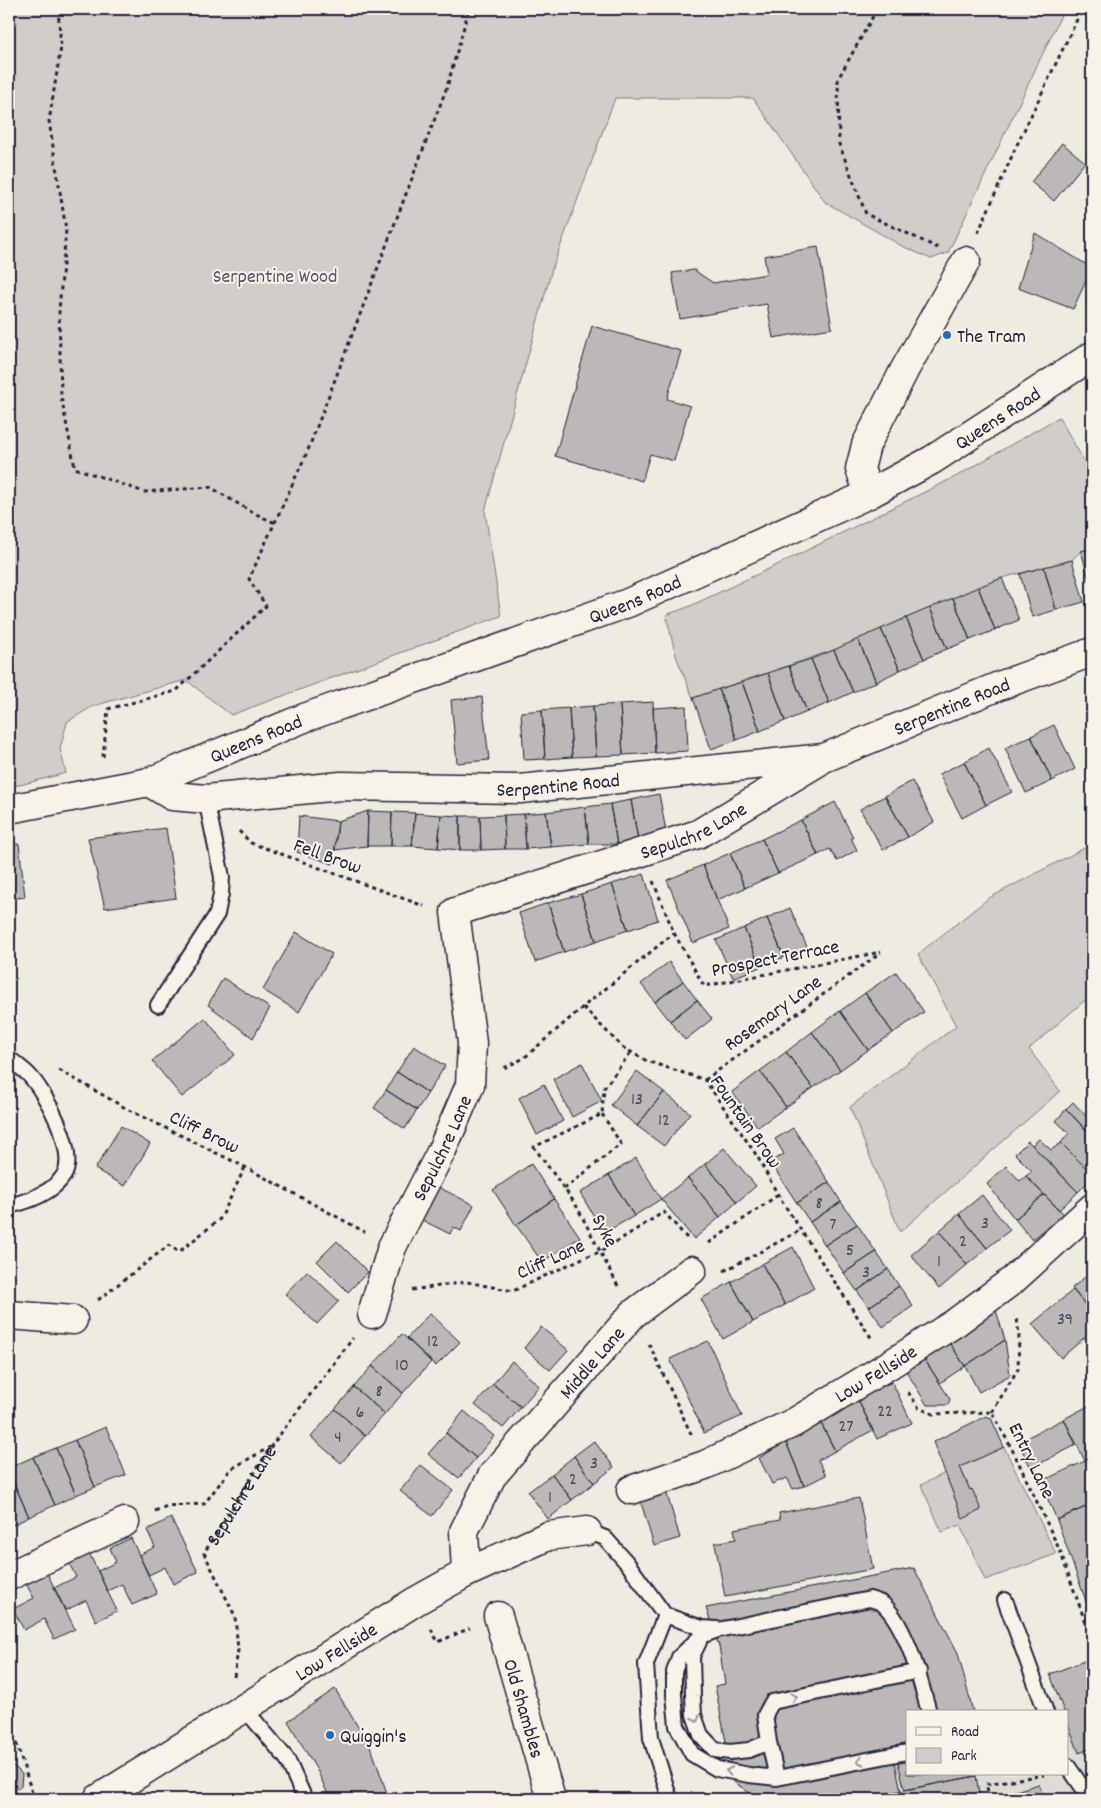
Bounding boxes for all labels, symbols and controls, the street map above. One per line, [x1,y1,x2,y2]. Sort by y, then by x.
park label: Serpentine Wood [213,264,337,292]
place label: The Tram [957,324,1026,352]
marker: The Tram [941,329,953,341]
street label: Queens Road [950,382,1047,458]
street label: Queens Road [586,570,687,633]
street label: Serpentine Road [890,672,1014,745]
street label: Queens Road [206,709,307,772]
street label: Serpentine Road [496,768,621,806]
street label: Sepulchre Lane [637,797,753,869]
street label: Fell Brow [289,833,365,883]
street label: Prospect Terrace [709,934,842,986]
street label: Rosemary Lane [719,969,829,1059]
street label: Fountain Brow [702,1070,787,1175]
house number: 13 [631,1088,643,1113]
street label: Sepulchre Lane [407,1091,481,1207]
street label: Cliff Brow [164,1105,244,1163]
house number: 12 [658,1109,670,1134]
house number: 8 [815,1192,823,1217]
street label: Syke [583,1210,624,1253]
house number: 3 [981,1212,989,1237]
house number: 7 [830,1213,837,1238]
house number: 2 [959,1230,967,1255]
street label: Cliff Lane [513,1233,590,1288]
house number: 5 [846,1239,854,1264]
house number: 1 [937,1250,941,1275]
house number: 3 [862,1261,870,1286]
house number: 39 [1057,1308,1073,1333]
street label: Middle Lane [554,1321,633,1406]
house number: 12 [427,1330,439,1355]
street label: Low Fellside [830,1339,924,1412]
house number: 10 [395,1354,409,1379]
house number: 8 [375,1380,383,1405]
house number: 22 [877,1400,893,1425]
house number: 6 [356,1401,364,1426]
house number: 27 [839,1415,853,1440]
street label: Entry Lane [1000,1419,1061,1504]
house number: 4 [334,1426,342,1451]
street label: Sepulchre Lane [201,1441,285,1552]
house number: 3 [590,1452,598,1477]
house number: 2 [569,1468,577,1493]
house number: 1 [548,1486,552,1511]
street label: Low Fellside [291,1617,384,1690]
street label: Old Shambles [494,1656,549,1762]
one-way arrow [789,1693,798,1703]
legend [906,1710,1068,1776]
one-way arrow [691,1715,701,1723]
text: Road [951,1722,979,1744]
place label: Quiggin's [340,1724,407,1752]
marker: Quiggin's [324,1729,336,1741]
text: Park [951,1746,977,1768]
one-way arrow [855,1756,864,1766]
one-way arrow [724,1766,733,1777]

